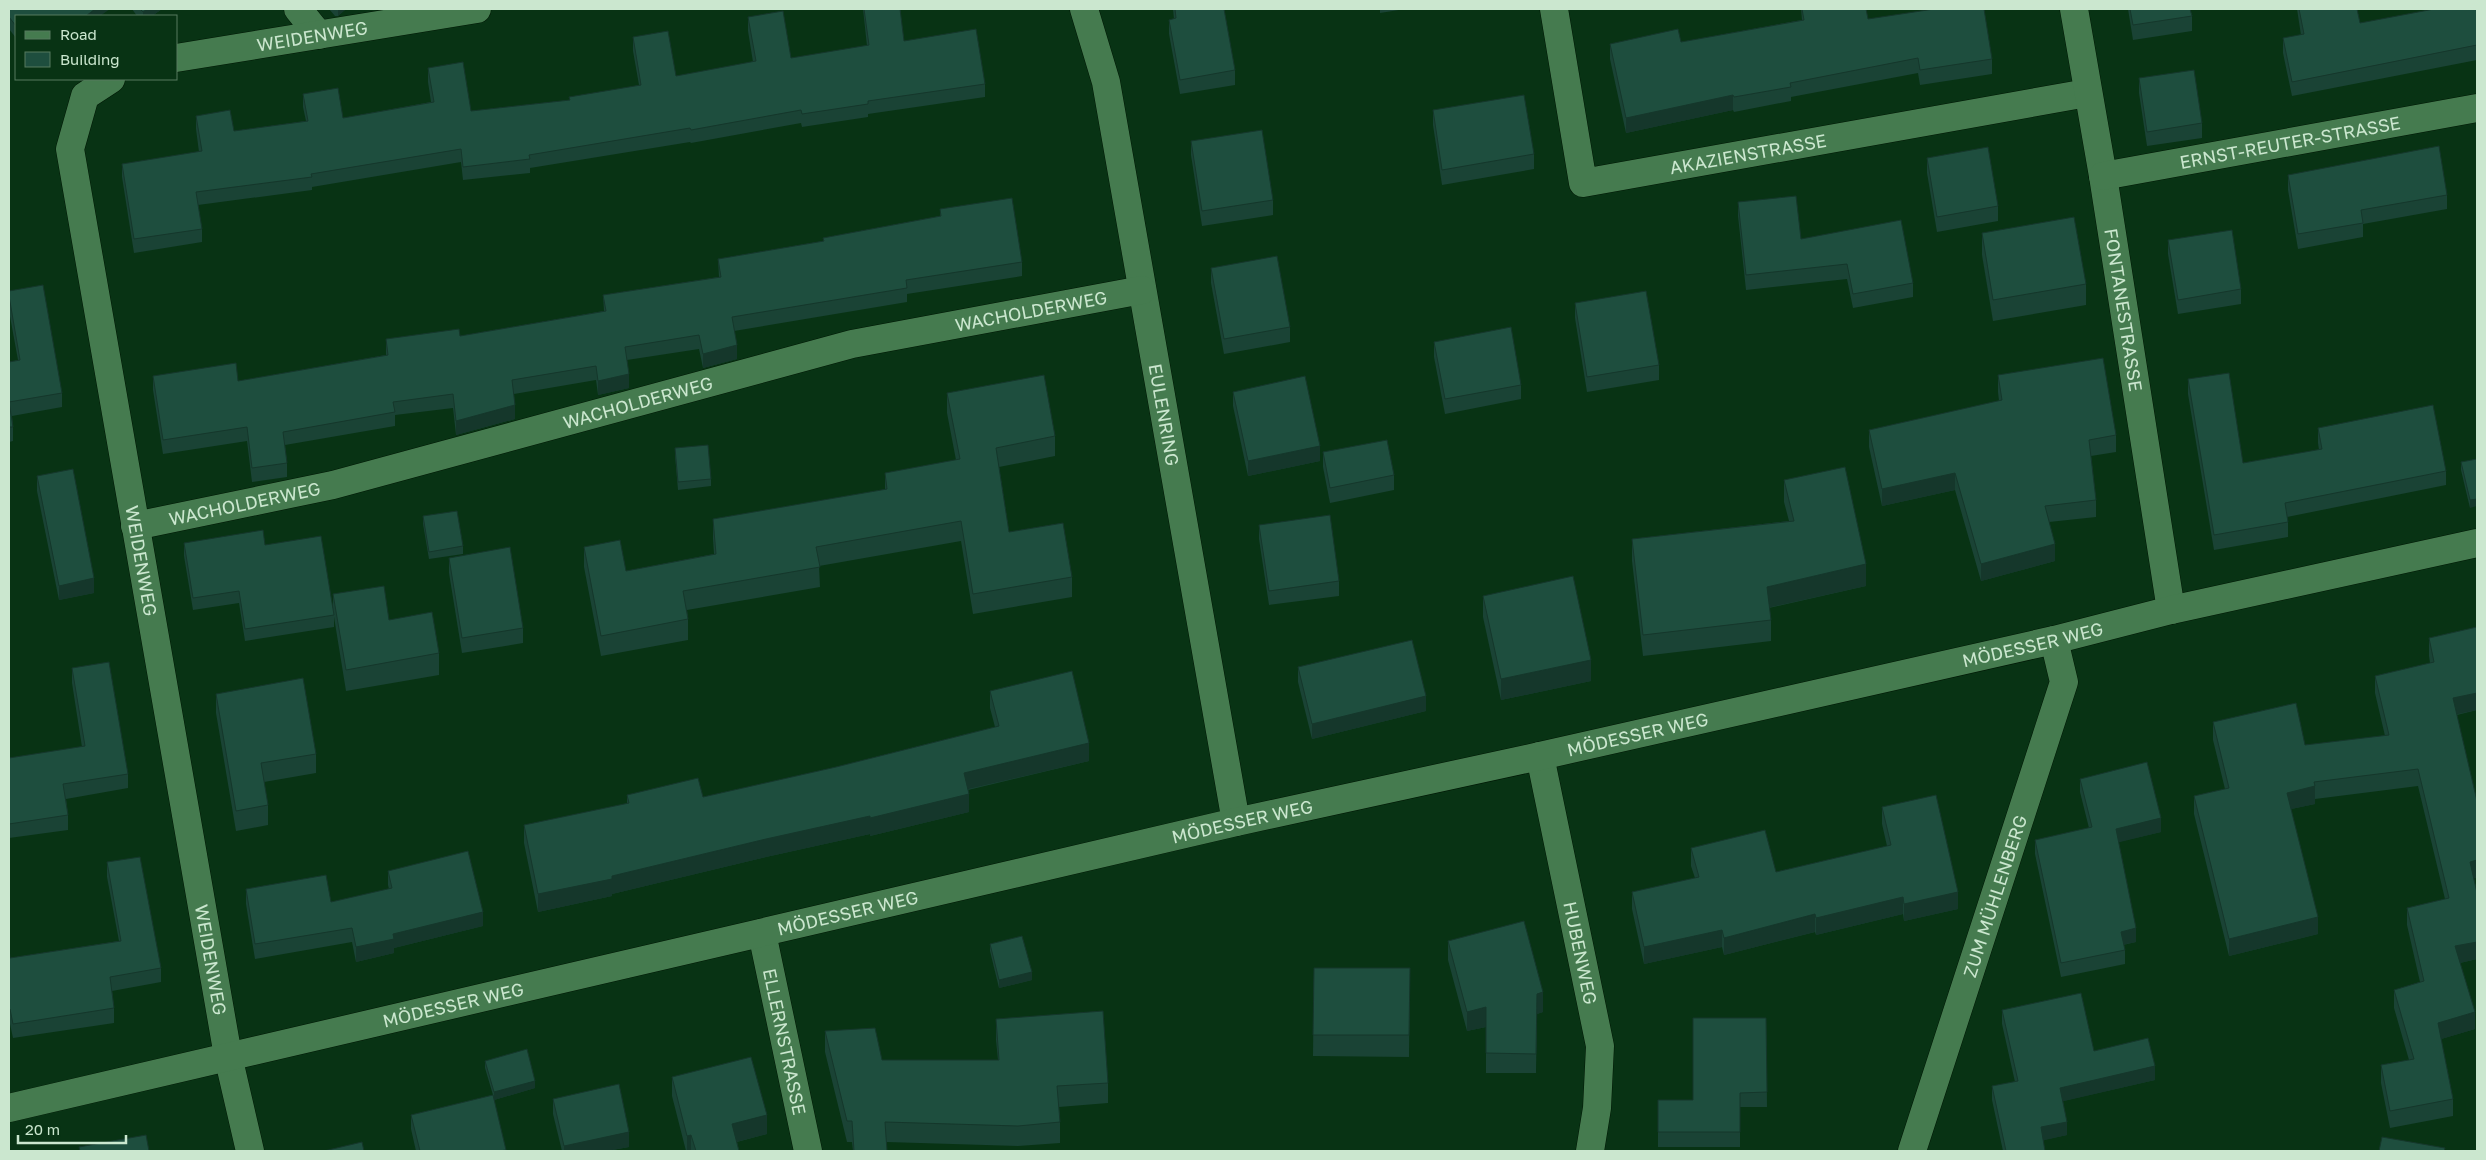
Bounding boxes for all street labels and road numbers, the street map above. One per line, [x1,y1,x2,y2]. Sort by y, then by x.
street label: WEIDENWEG [255,16,369,56]
street label: ERNST-REUTER-STRASSE [2178,111,2402,173]
street label: AKAZIENSTRASSE [1668,129,1828,178]
street label: FONTANESTRASSE [2100,227,2148,393]
street label: WACHOLDERWEG [953,286,1109,336]
street label: EULENRING [1145,362,1184,467]
street label: WACHOLDERWEG [560,371,715,433]
street label: WACHOLDERWEG [167,477,322,530]
street label: WEIDENWEG [121,504,162,618]
street label: MÖDESSER WEG [1960,617,2105,671]
street label: MÖDESSER WEG [1565,707,1710,761]
street label: MÖDESSER WEG [1169,795,1315,848]
street label: ZUM MÜHLENBERG [1958,812,2031,980]
street label: MÖDESSER WEG [775,885,920,940]
street label: HUBENWEG [1559,899,1602,1006]
street label: WEIDENWEG [191,903,232,1017]
street label: ELLERNSTRASSE [759,966,811,1117]
street label: MÖDESSER WEG [380,977,526,1032]

